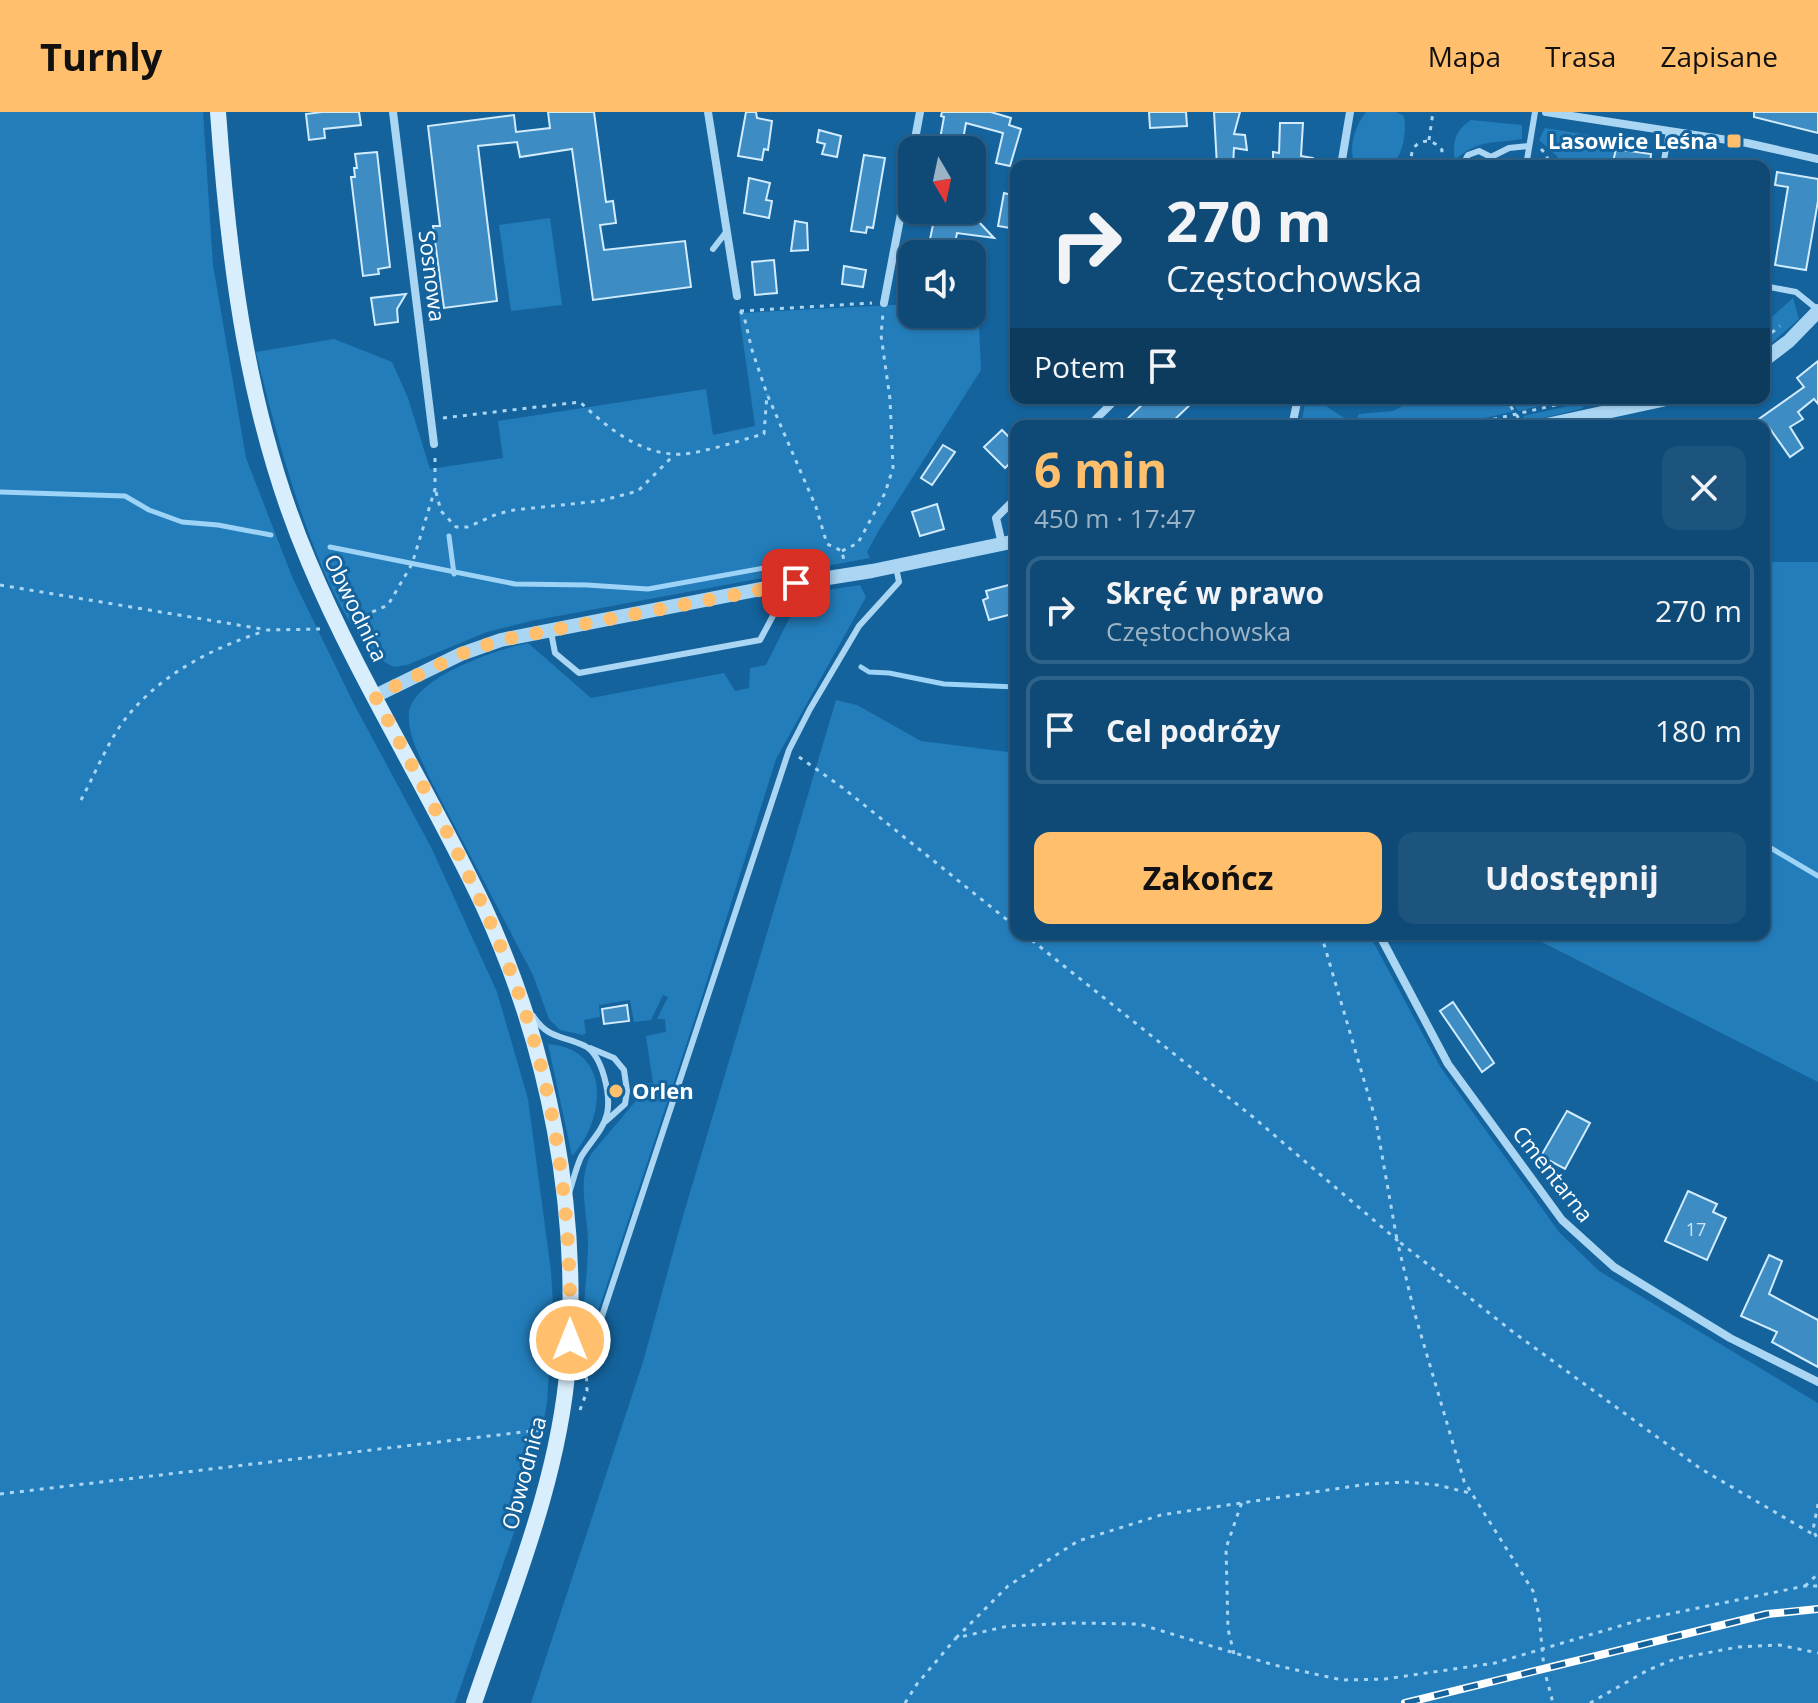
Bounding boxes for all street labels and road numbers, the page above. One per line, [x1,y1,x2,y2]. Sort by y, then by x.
street label: Sosnowa [413,229,453,323]
street label: Obwodnica [318,549,396,666]
street label: Cmentarna [1507,1119,1601,1228]
street label: Obwodnica [494,1413,553,1533]

